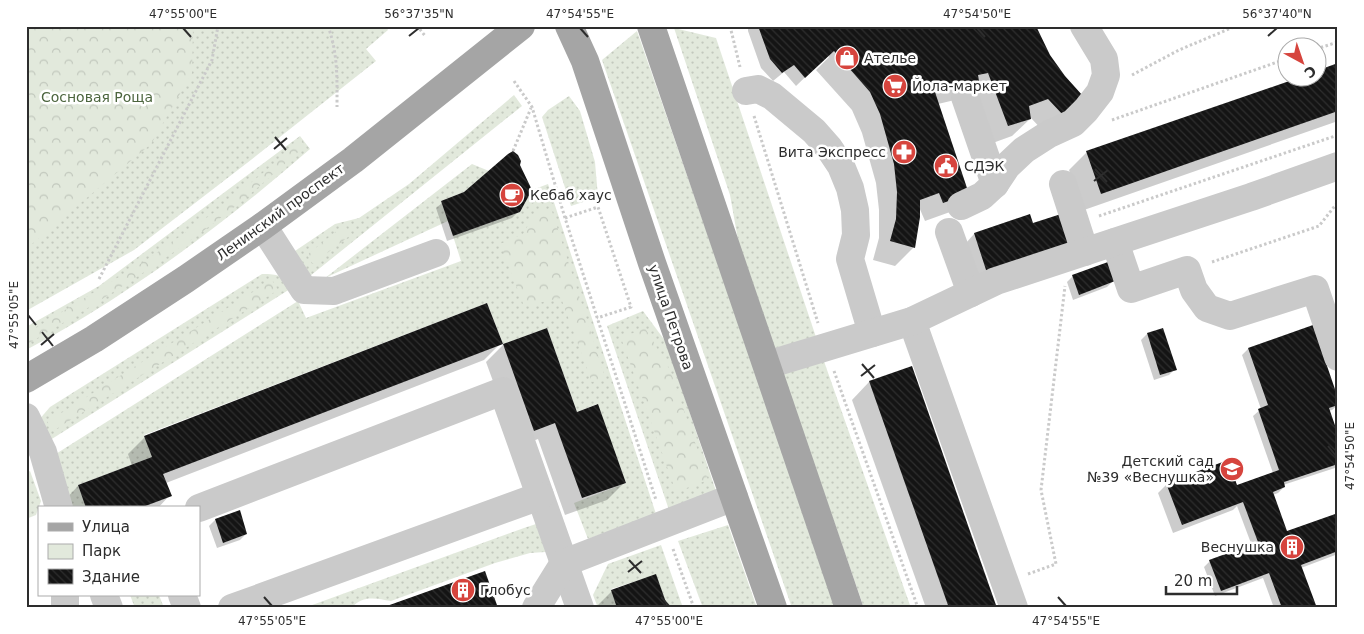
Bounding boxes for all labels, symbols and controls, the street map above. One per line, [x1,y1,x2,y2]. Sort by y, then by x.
text: 47°55'00"E [149,7,217,21]
text: 56°37'35"N [384,7,454,21]
text: 47°54'55"E [546,7,614,21]
text: 47°54'50"E [943,7,1011,21]
text: 56°37'40"N [1242,7,1312,21]
north arrow [1276,38,1326,88]
shop icon: Ателье [834,45,860,71]
place label: Ателье [864,50,916,66]
text: С [1301,63,1319,81]
supermarket icon: Йола-маркет [882,73,908,99]
place label: Йола-маркет [912,77,1007,94]
park label: Сосновая Роща [41,89,153,105]
pharmacy icon: Вита Экспресс [891,139,917,165]
place label: Вита Экспресс [778,144,886,160]
public building icon: СДЭК [933,153,959,179]
place label: СДЭК [964,158,1004,174]
street label: Ленинский проспект [213,160,347,264]
cafe icon: Кебаб хаус [499,182,525,208]
place label: Кебаб хаус [530,187,612,203]
street label: улица Петрова [645,262,697,372]
text: 47°55'05"E [7,281,21,349]
text: 47°54'50"E [1343,422,1357,490]
place label: Детский сад №39 «Веснушка» [1087,453,1214,485]
school or university icon: Детский сад №39 «Веснушка» [1219,456,1245,482]
legend [38,506,200,596]
text: Улица [82,518,130,536]
building icon: Веснушка [1279,534,1305,560]
place label: Веснушка [1201,539,1274,555]
text: Парк [82,542,121,560]
scale bar [1166,564,1238,596]
text: Здание [82,568,140,586]
text: 20 m [1174,572,1212,590]
building icon: Глобус [450,577,476,603]
place label: Глобус [480,582,531,598]
text: 47°55'05"E [238,614,306,628]
text: 47°55'00"E [635,614,703,628]
text: 47°54'55"E [1032,614,1100,628]

